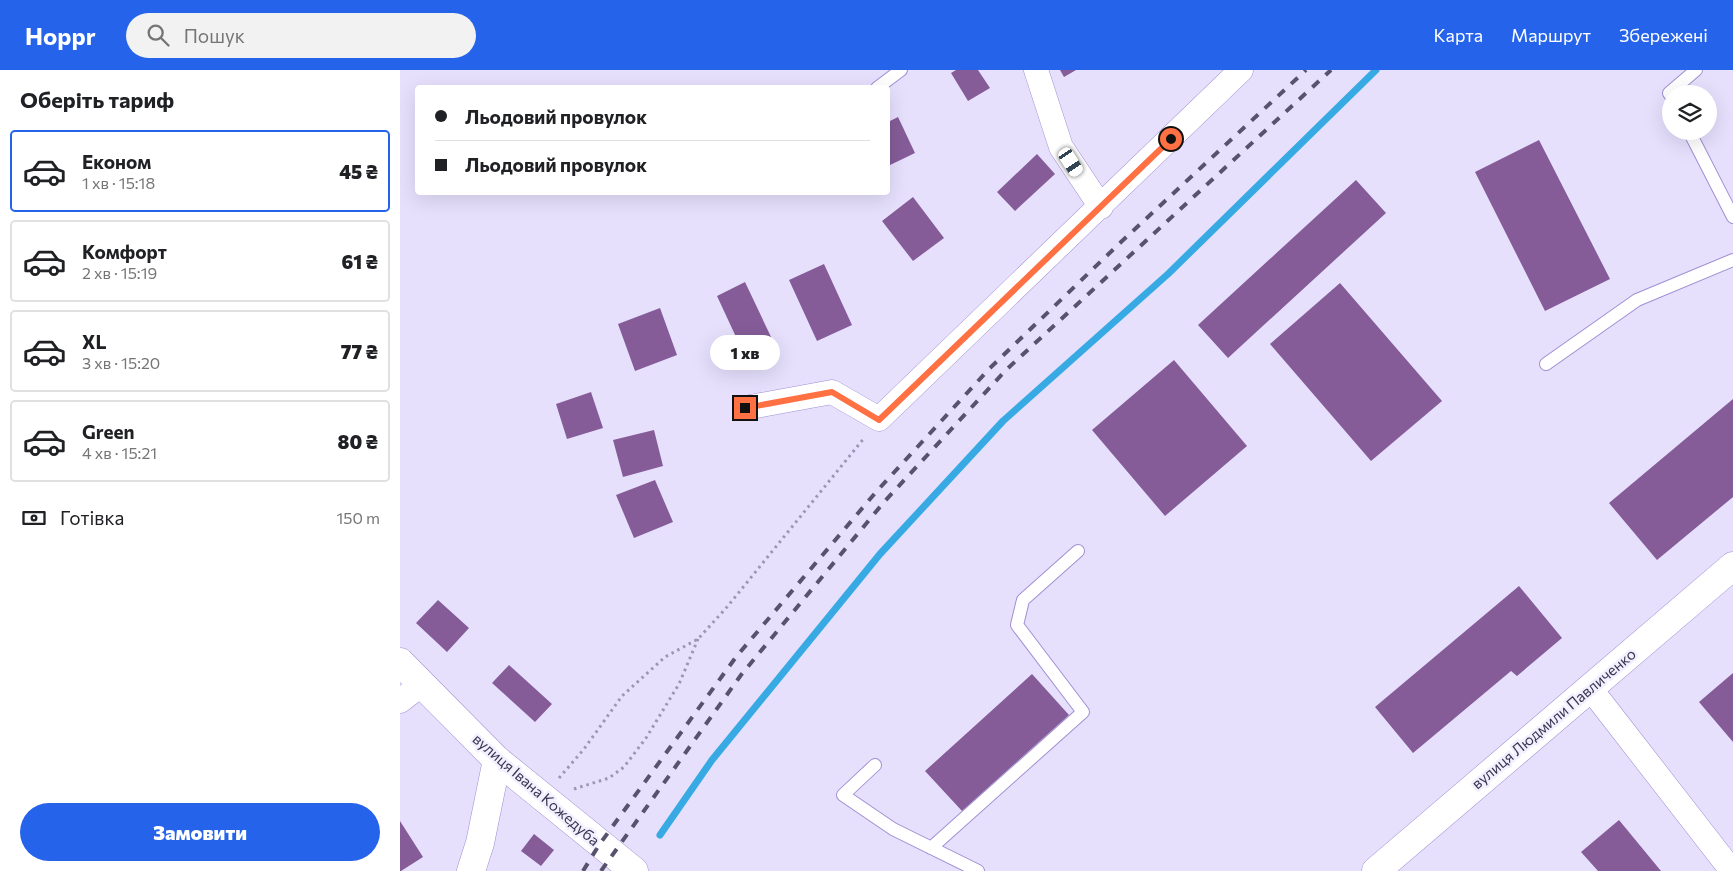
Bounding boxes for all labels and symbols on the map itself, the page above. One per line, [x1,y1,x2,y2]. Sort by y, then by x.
route start [1160,128,1182,150]
car [1056,145,1085,179]
callout: 1 хв [710,336,780,370]
route end [734,397,756,419]
street label: вулиця Людмили Павличенко [1468,644,1639,792]
street label: вулиця Івана Кожедуба [470,729,604,849]

